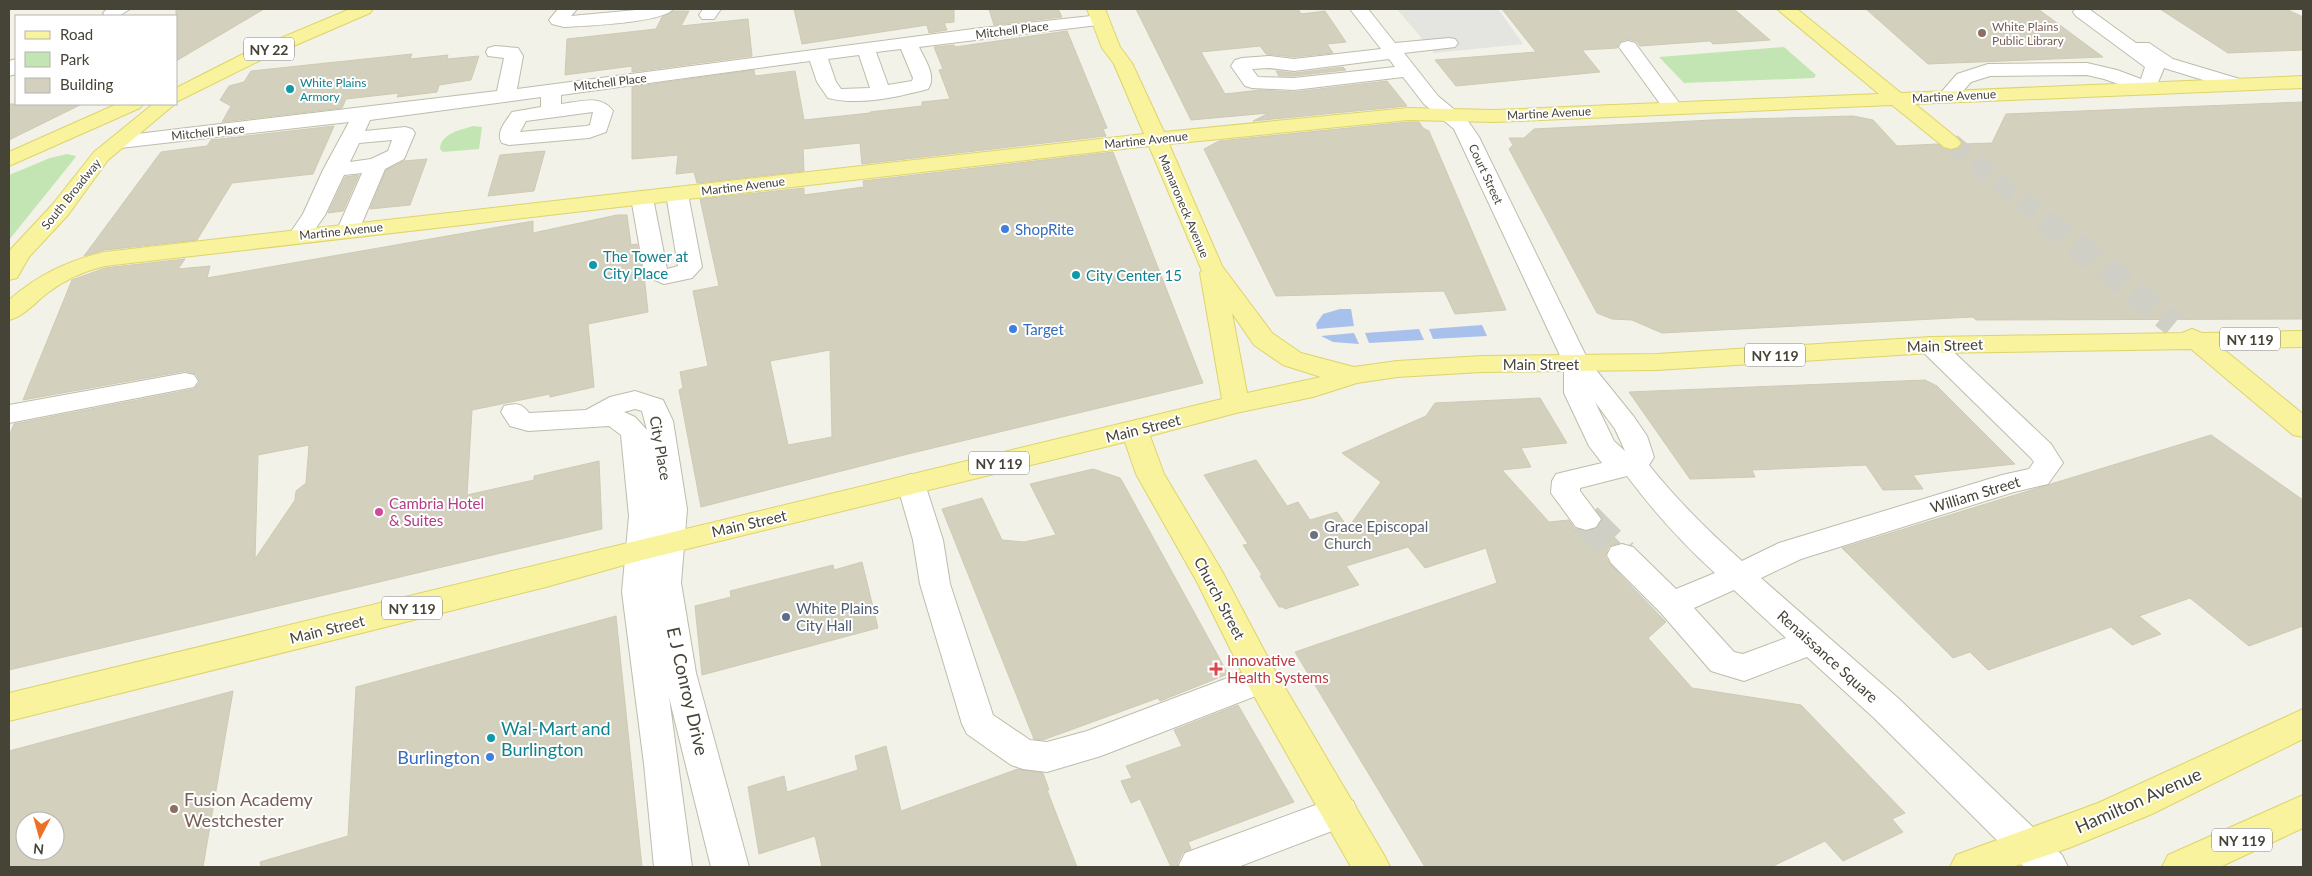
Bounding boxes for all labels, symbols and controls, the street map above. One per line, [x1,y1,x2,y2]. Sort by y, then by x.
legend [15,15,178,105]
street label: Mitchell Place [975,18,1049,42]
place label: White Plains Public Library [1992,19,2064,48]
text: Road [60,25,93,43]
marker: White Plains Public Library [1976,27,1988,39]
road number: NY 22 [244,38,294,61]
text: Park [60,50,90,68]
street label: Mitchell Place [573,70,647,94]
text: Building [60,75,113,93]
place label: White Plains Armory [300,75,366,104]
marker: White Plains Armory [284,83,296,95]
street label: Martine Avenue [1912,86,1996,106]
street label: Martine Avenue [1507,103,1591,123]
street label: Mitchell Place [171,121,245,143]
street label: Martine Avenue [1103,128,1189,152]
street label: Court Street [1466,141,1507,207]
street label: Mamaroneck Avenue [1155,152,1213,260]
street label: South Broadway [38,155,105,232]
street label: Martine Avenue [700,173,786,199]
street label: Martine Avenue [298,219,384,243]
place label: ShopRite [1015,220,1074,238]
marker: ShopRite [999,223,1011,235]
place label: The Tower at City Place [603,247,689,282]
marker: The Tower at City Place [587,259,599,271]
place label: City Center 15 [1086,266,1182,284]
marker: City Center 15 [1070,269,1082,281]
place label: Target [1023,320,1064,338]
marker: Target [1007,323,1019,335]
road number: NY 119 [2220,328,2280,350]
street label: Main Street [1906,335,1984,355]
road number: NY 119 [1745,344,1805,366]
street label: Main Street [1503,355,1580,373]
street label: Main Street [1104,410,1183,446]
street label: City Place [646,414,676,482]
road number: NY 119 [969,452,1029,474]
street label: William Street [1928,472,2023,516]
place label: Cambria Hotel & Suites [389,494,484,529]
street label: Main Street [710,505,789,540]
marker: Cambria Hotel & Suites [373,506,385,518]
place label: Grace Episcopal Church [1324,517,1428,552]
marker: Grace Episcopal Church [1308,529,1320,541]
street label: Church Street [1191,554,1250,643]
road number: NY 119 [382,596,442,620]
place label: White Plains City Hall [796,599,879,634]
street label: Renaissance Square [1774,606,1882,706]
street label: Main Street [288,611,367,647]
marker: White Plains City Hall [780,611,792,623]
street label: E J Conroy Drive [663,625,713,757]
place label: Innovative Health Systems [1227,651,1329,686]
marker: Innovative Health Systems [1209,662,1223,676]
place label: Wal-Mart and Burlington [501,717,611,760]
marker: Wal-Mart and Burlington [485,732,497,744]
place label: Burlington [397,746,480,768]
marker: Burlington [484,751,496,763]
street label: Hamilton Avenue [2071,762,2205,838]
place label: Fusion Academy Westchester [184,788,314,831]
marker: Fusion Academy Westchester [168,803,180,815]
north arrow [15,811,65,861]
road number: NY 119 [2212,828,2272,852]
text: N [32,840,45,858]

